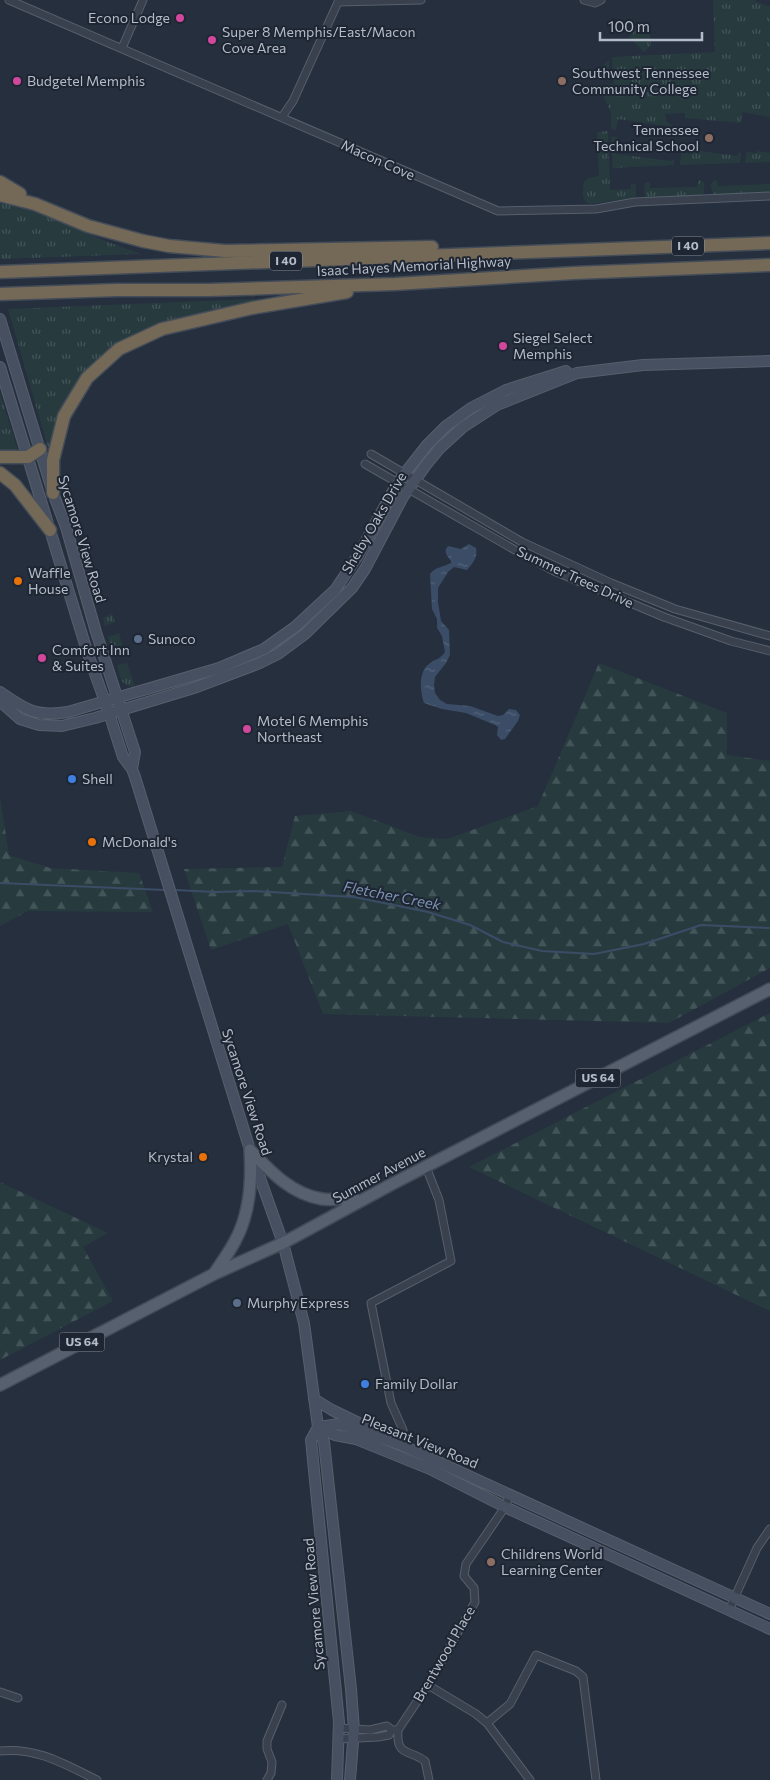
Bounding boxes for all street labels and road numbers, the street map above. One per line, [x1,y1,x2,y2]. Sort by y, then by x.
street label: Macon Cove [339,136,418,183]
road number: I 40 [672,237,704,256]
road number: I 40 [270,252,302,270]
street label: Isaac Hayes Memorial Highway [316,252,512,279]
street label: Shelby Oaks Drive [338,469,410,577]
street label: Sycamore View Road [55,473,110,605]
street label: Summer Trees Drive [514,542,636,611]
street label: Sycamore View Road [219,1026,276,1157]
road number: US 64 [576,1068,620,1088]
street label: Summer Avenue [329,1143,428,1206]
road number: US 64 [59,1332,104,1351]
street label: Pleasant View Road [359,1409,481,1472]
street label: Sycamore View Road [299,1537,328,1671]
street label: Brentwood Place [409,1603,478,1705]

